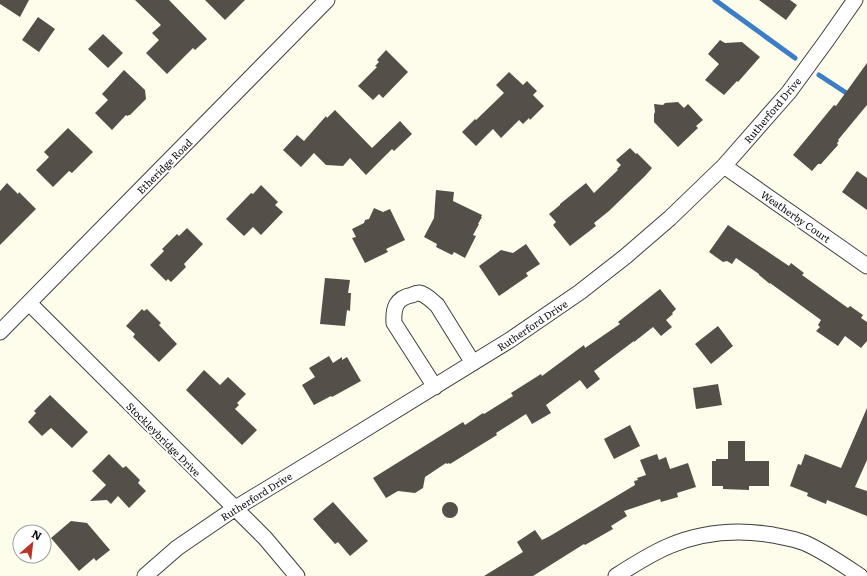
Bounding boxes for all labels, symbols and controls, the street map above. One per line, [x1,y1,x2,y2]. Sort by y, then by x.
street label: Rutherford Drive [740,74,804,146]
street label: Etheridge Road [133,135,195,197]
street label: Weatherby Court [758,186,834,246]
street label: Rutherford Drive [494,296,570,354]
street label: Stockleybridge Drive [123,398,205,480]
street label: Rutherford Drive [217,468,295,524]
north arrow [12,524,52,564]
text: N [29,525,45,544]

